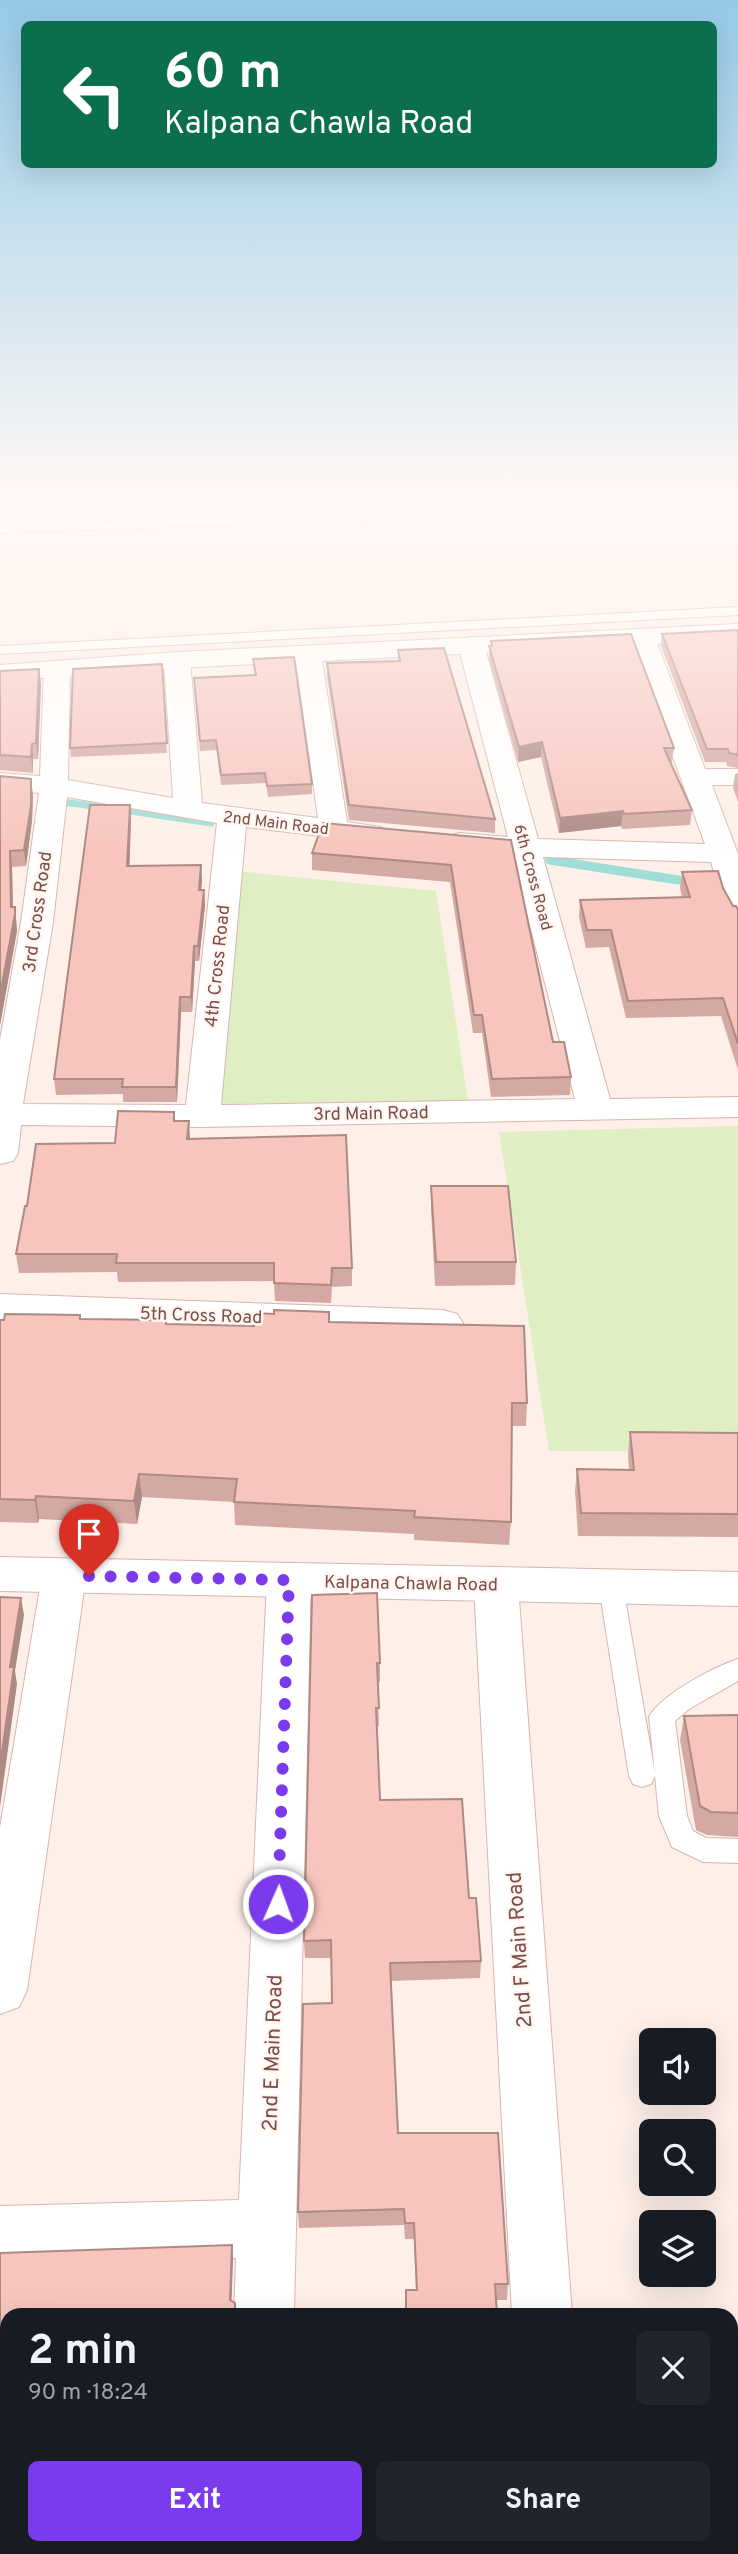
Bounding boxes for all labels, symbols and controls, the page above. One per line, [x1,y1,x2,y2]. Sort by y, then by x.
text: 60 m [164,44,282,106]
icon: left [49,49,140,140]
text: Kalpana Chawla Road [164,105,473,145]
street label: 2nd Main Road [222,808,330,840]
street label: 6th Cross Road [508,822,556,933]
street label: 3rd Cross Road [19,850,58,975]
street label: 4th Cross Road [201,904,236,1028]
street label: 3rd Main Road [313,1102,429,1127]
street label: 5th Cross Road [139,1303,263,1330]
pin [59,1504,119,1576]
icon: arrive [70,1515,108,1553]
street label: Kalpana Chawla Road [324,1571,498,1598]
position arrow [241,1867,315,1941]
street label: 2nd F Main Road [502,1871,539,2029]
street label: 2nd E Main Road [257,1974,290,2132]
map controls [639,2028,716,2287]
button: sound [639,2028,716,2105]
button: search [639,2119,716,2196]
button: layers [639,2210,716,2287]
text: 2 min [28,2326,138,2379]
button: close [636,2331,710,2405]
text: 90 m · 18:24 [28,2379,148,2408]
button: Exit [28,2461,362,2541]
button: Share [376,2461,710,2541]

